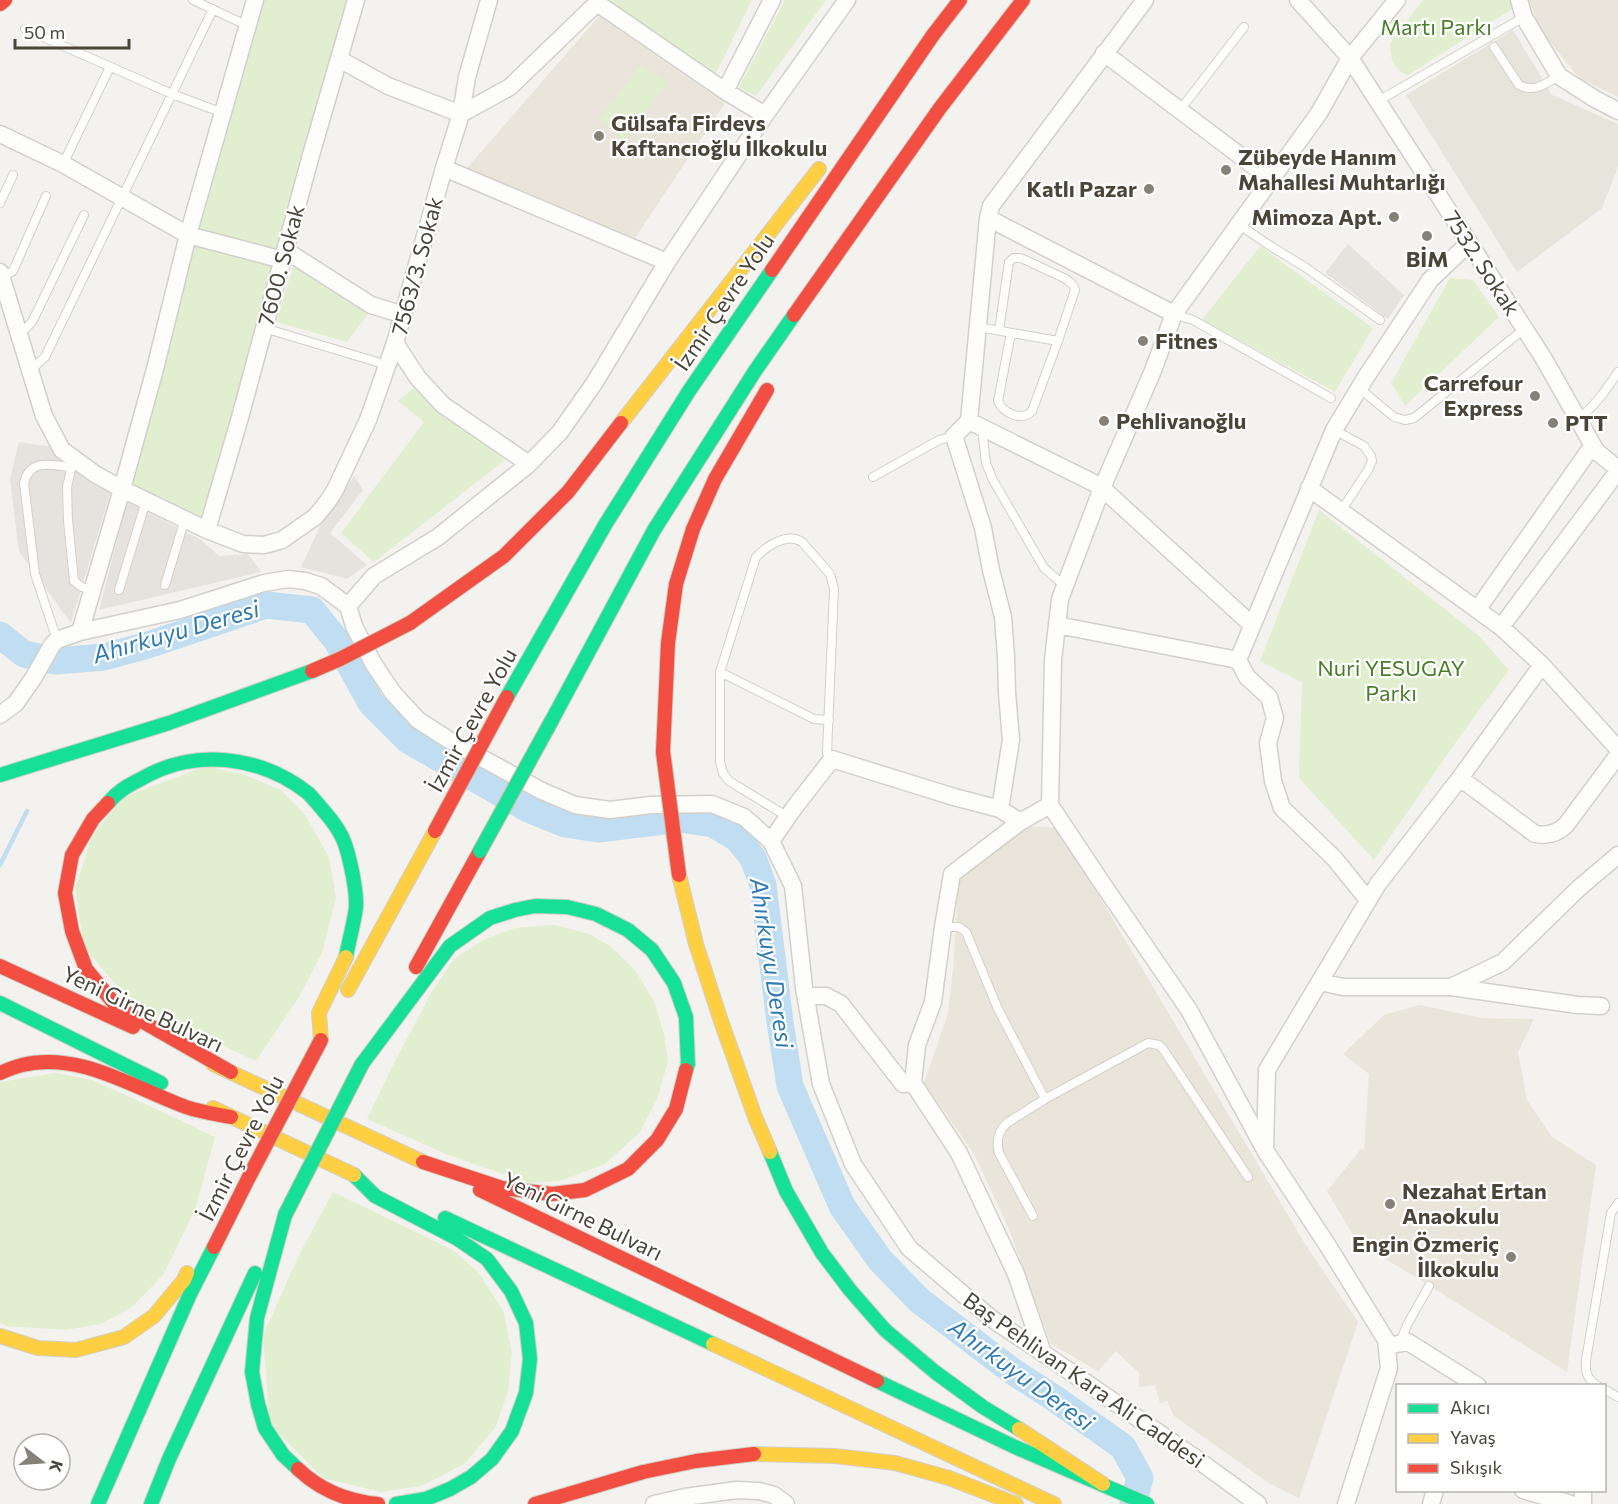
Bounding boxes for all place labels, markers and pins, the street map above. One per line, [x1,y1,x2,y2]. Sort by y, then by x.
place label: Gülsafa Firdevs Kaftancıoğlu İlkokulu [611,109,827,161]
marker: Gülsafa Firdevs Kaftancıoğlu İlkokulu [592,129,606,143]
place label: Zübeyde Hanım Mahallesi Muhtarlığı [1238,143,1446,195]
marker: Zübeyde Hanım Mahallesi Muhtarlığı [1219,163,1233,177]
place label: Katlı Pazar [1027,175,1137,202]
marker: Katlı Pazar [1142,182,1156,196]
place label: Mimoza Apt. [1251,203,1382,230]
marker: Mimoza Apt. [1387,210,1401,224]
marker: BİM [1420,229,1434,243]
place label: BİM [1406,245,1448,272]
place label: Fitnes [1155,327,1218,354]
marker: Fitnes [1136,334,1150,348]
place label: Carrefour Express [1424,369,1523,421]
marker: Carrefour Express [1528,389,1542,403]
place label: Pehlivanoğlu [1116,407,1246,434]
place label: PTT [1565,409,1608,436]
marker: Pehlivanoğlu [1097,414,1111,428]
marker: PTT [1546,416,1560,430]
place label: Nezahat Ertan Anaokulu [1402,1177,1547,1229]
marker: Nezahat Ertan Anaokulu [1383,1197,1397,1211]
place label: Engin Özmeriç İlkokulu [1352,1230,1499,1282]
marker: Engin Özmeriç İlkokulu [1504,1250,1518,1264]

